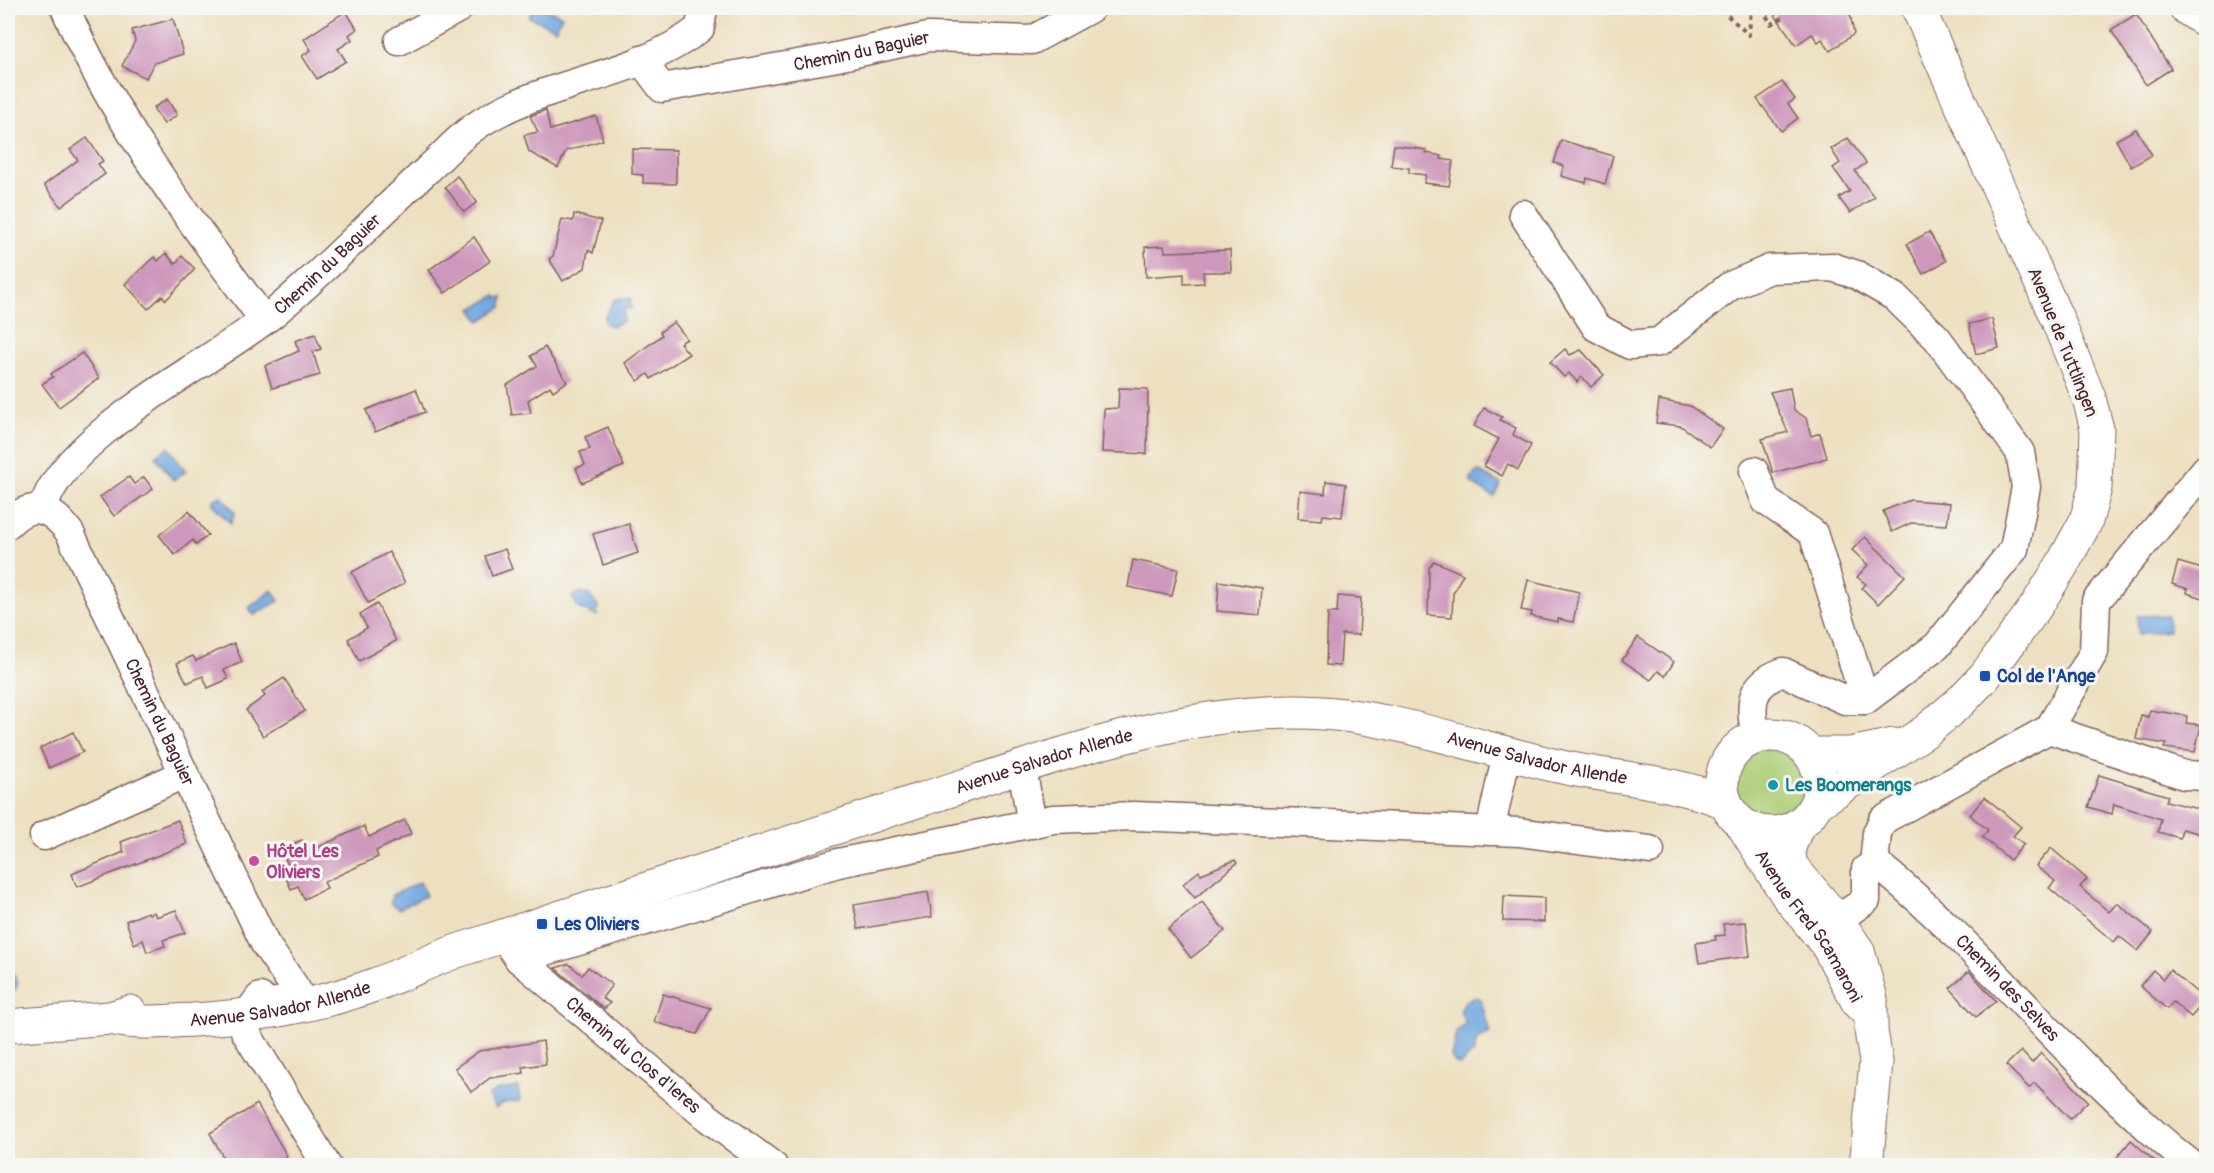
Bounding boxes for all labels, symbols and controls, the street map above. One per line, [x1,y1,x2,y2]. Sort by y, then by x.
street label: Chemin du Baguier [792,26,932,77]
street label: Chemin du Baguier [269,208,387,320]
street label: Avenue de Tuttlingen [2022,264,2103,420]
street label: Chemin du Baguier [119,655,200,790]
place label: Col de l'Ange [1997,665,2097,688]
marker: Col de l'Ange [1978,669,1992,683]
street label: Avenue Salvador Allende [952,724,1135,800]
street label: Avenue Salvador Allende [1444,726,1629,790]
place label: Les Boomerangs [1785,774,1912,797]
marker: Les Boomerangs [1766,778,1780,792]
place label: Hôtel Les Oliviers [266,840,340,884]
street label: Avenue Fred Scamaroni [1749,845,1867,1006]
marker: Hôtel Les Oliviers [247,854,261,868]
place label: Les Oliviers [554,913,640,936]
marker: Les Oliviers [535,917,549,931]
street label: Chemin des Selves [1950,930,2064,1046]
street label: Avenue Salvador Allende [189,976,374,1032]
street label: Chemin du Clos d'Ieres [561,992,705,1119]

